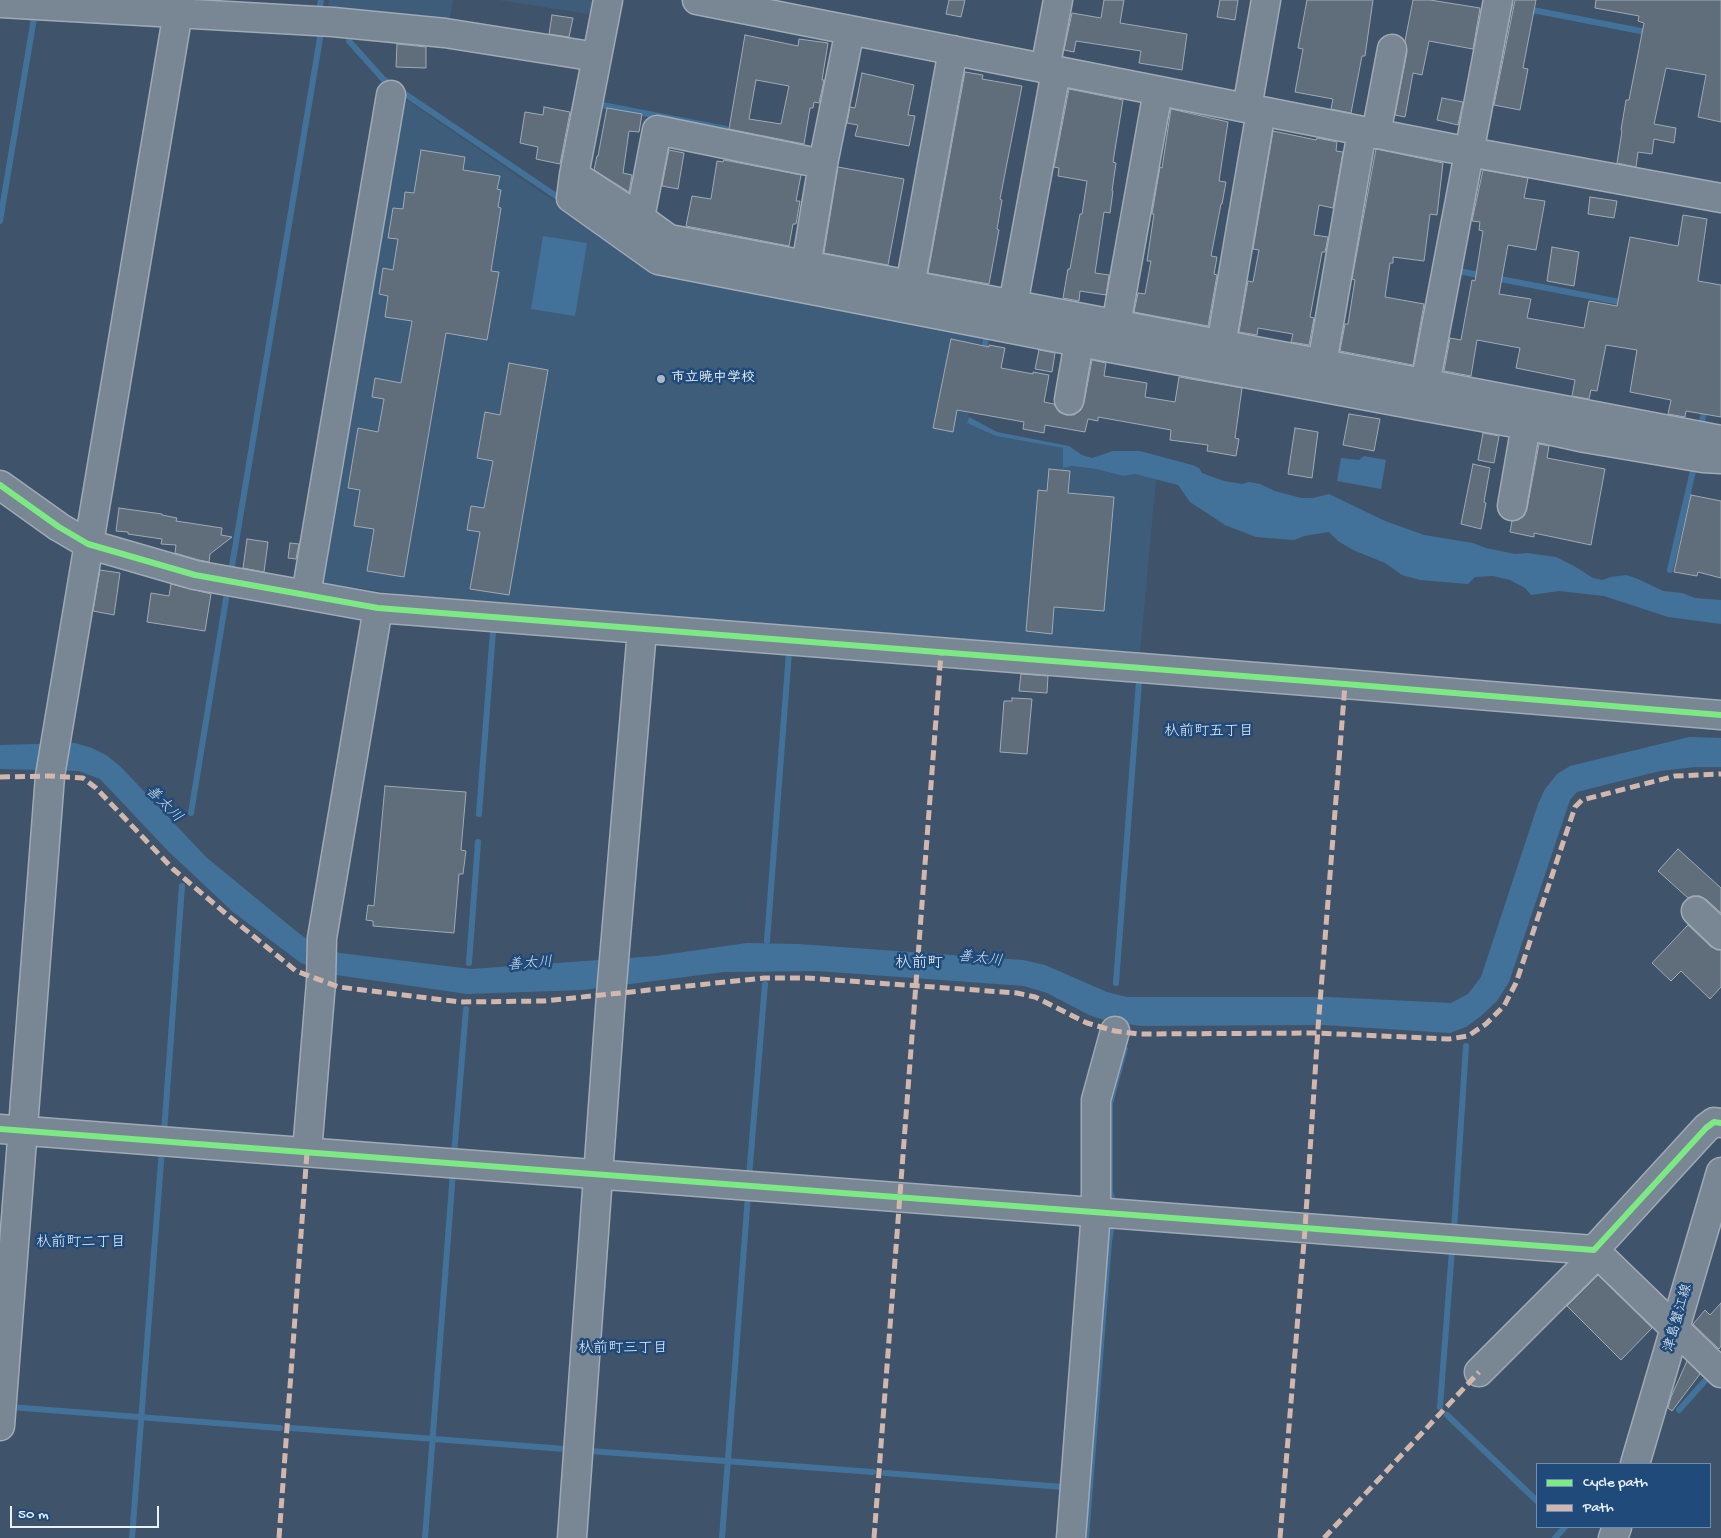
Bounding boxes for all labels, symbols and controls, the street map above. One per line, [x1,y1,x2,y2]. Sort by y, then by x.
place label: 市立暁中学校 [671,371,755,387]
marker: 市立暁中学校 [655,373,667,385]
district label: 杁前町五丁目 [1164,724,1254,742]
water label: 善太川 [141,783,185,827]
water label: 善太川 [957,948,1003,972]
water label: 善太川 [507,954,553,976]
district label: 杁前町 [895,955,943,975]
district label: 杁前町二丁目 [36,1235,126,1253]
street label: 津島蟹江線 [1661,1282,1697,1354]
district label: 杁前町三丁目 [578,1341,668,1359]
legend [1536,1463,1711,1528]
text: Cycle path [1583,1474,1648,1492]
scale bar [12,1496,161,1528]
text: Path [1583,1499,1614,1517]
text: 50 m [18,1506,49,1524]

